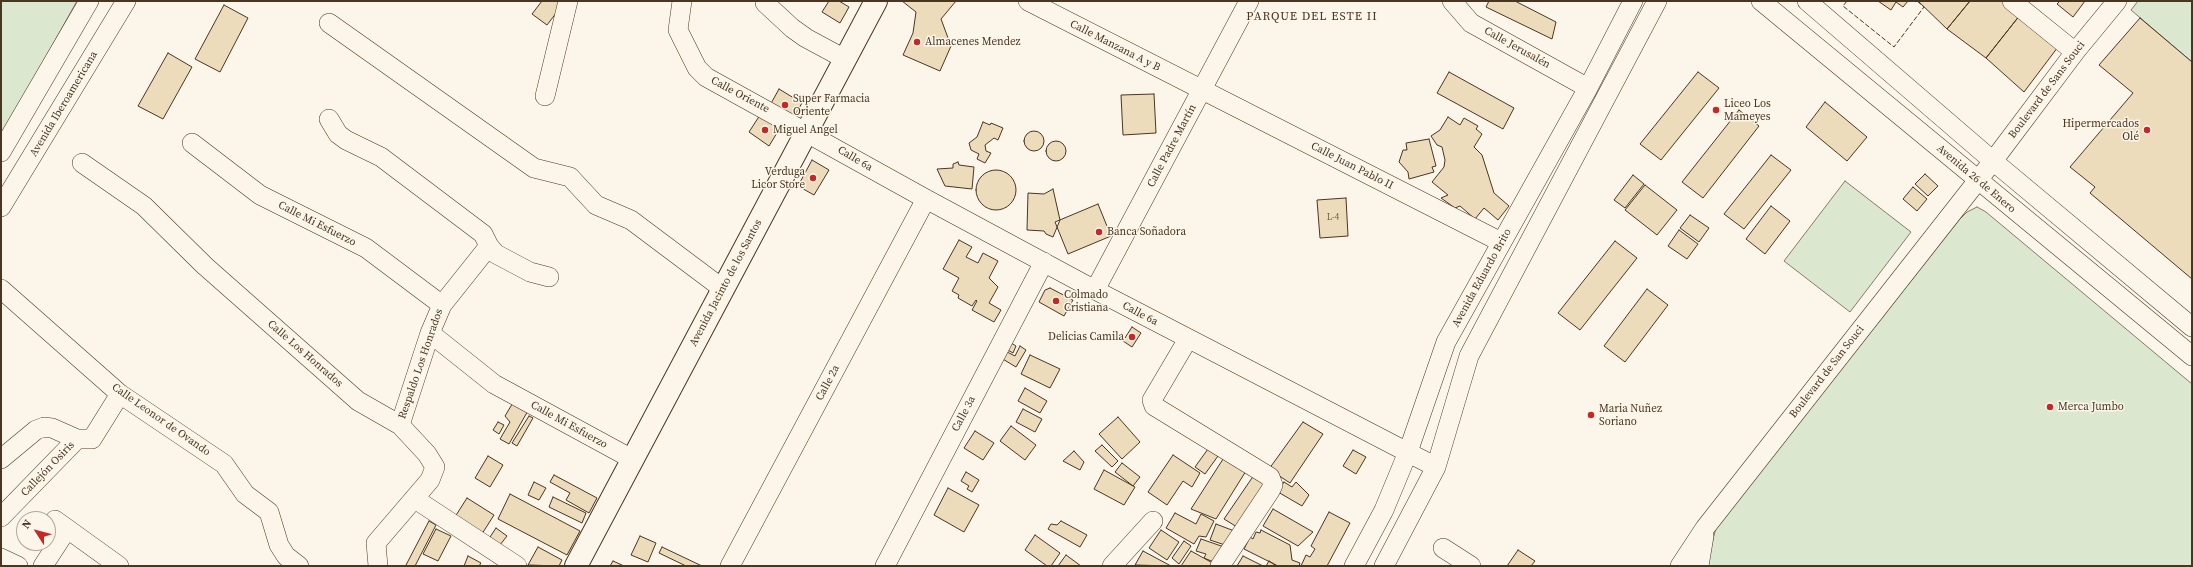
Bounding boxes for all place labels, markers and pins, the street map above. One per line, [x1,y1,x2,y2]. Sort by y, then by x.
place label: Almacenes Mendez [925,35,1021,49]
marker: Almacenes Mendez [912,37,922,47]
place label: Super Farmacia Oriente [793,92,870,118]
place label: Liceo Los Mameyes [1724,97,1771,123]
marker: Super Farmacia Oriente [780,100,790,110]
marker: Liceo Los Mameyes [1711,105,1721,115]
place label: Hipermercados Olé [2062,117,2139,143]
place label: Miguel Angel [773,123,838,137]
marker: Miguel Angel [760,125,770,135]
marker: Hipermercados Olé [2142,125,2152,135]
place label: Verduga Licor Store [751,165,805,191]
marker: Verduga Licor Store [808,173,818,183]
place label: Banca Soñadora [1107,225,1186,239]
marker: Banca Soñadora [1094,227,1104,237]
place label: Colmado Cristiana [1064,288,1108,314]
marker: Colmado Cristiana [1051,296,1061,306]
place label: Delicias Camila [1048,330,1124,344]
marker: Delicias Camila [1127,332,1137,342]
place label: Merca Jumbo [2058,400,2124,414]
place label: Maria Nuñez Soriano [1599,402,1662,428]
marker: Merca Jumbo [2045,402,2055,412]
marker: Maria Nuñez Soriano [1586,410,1596,420]

